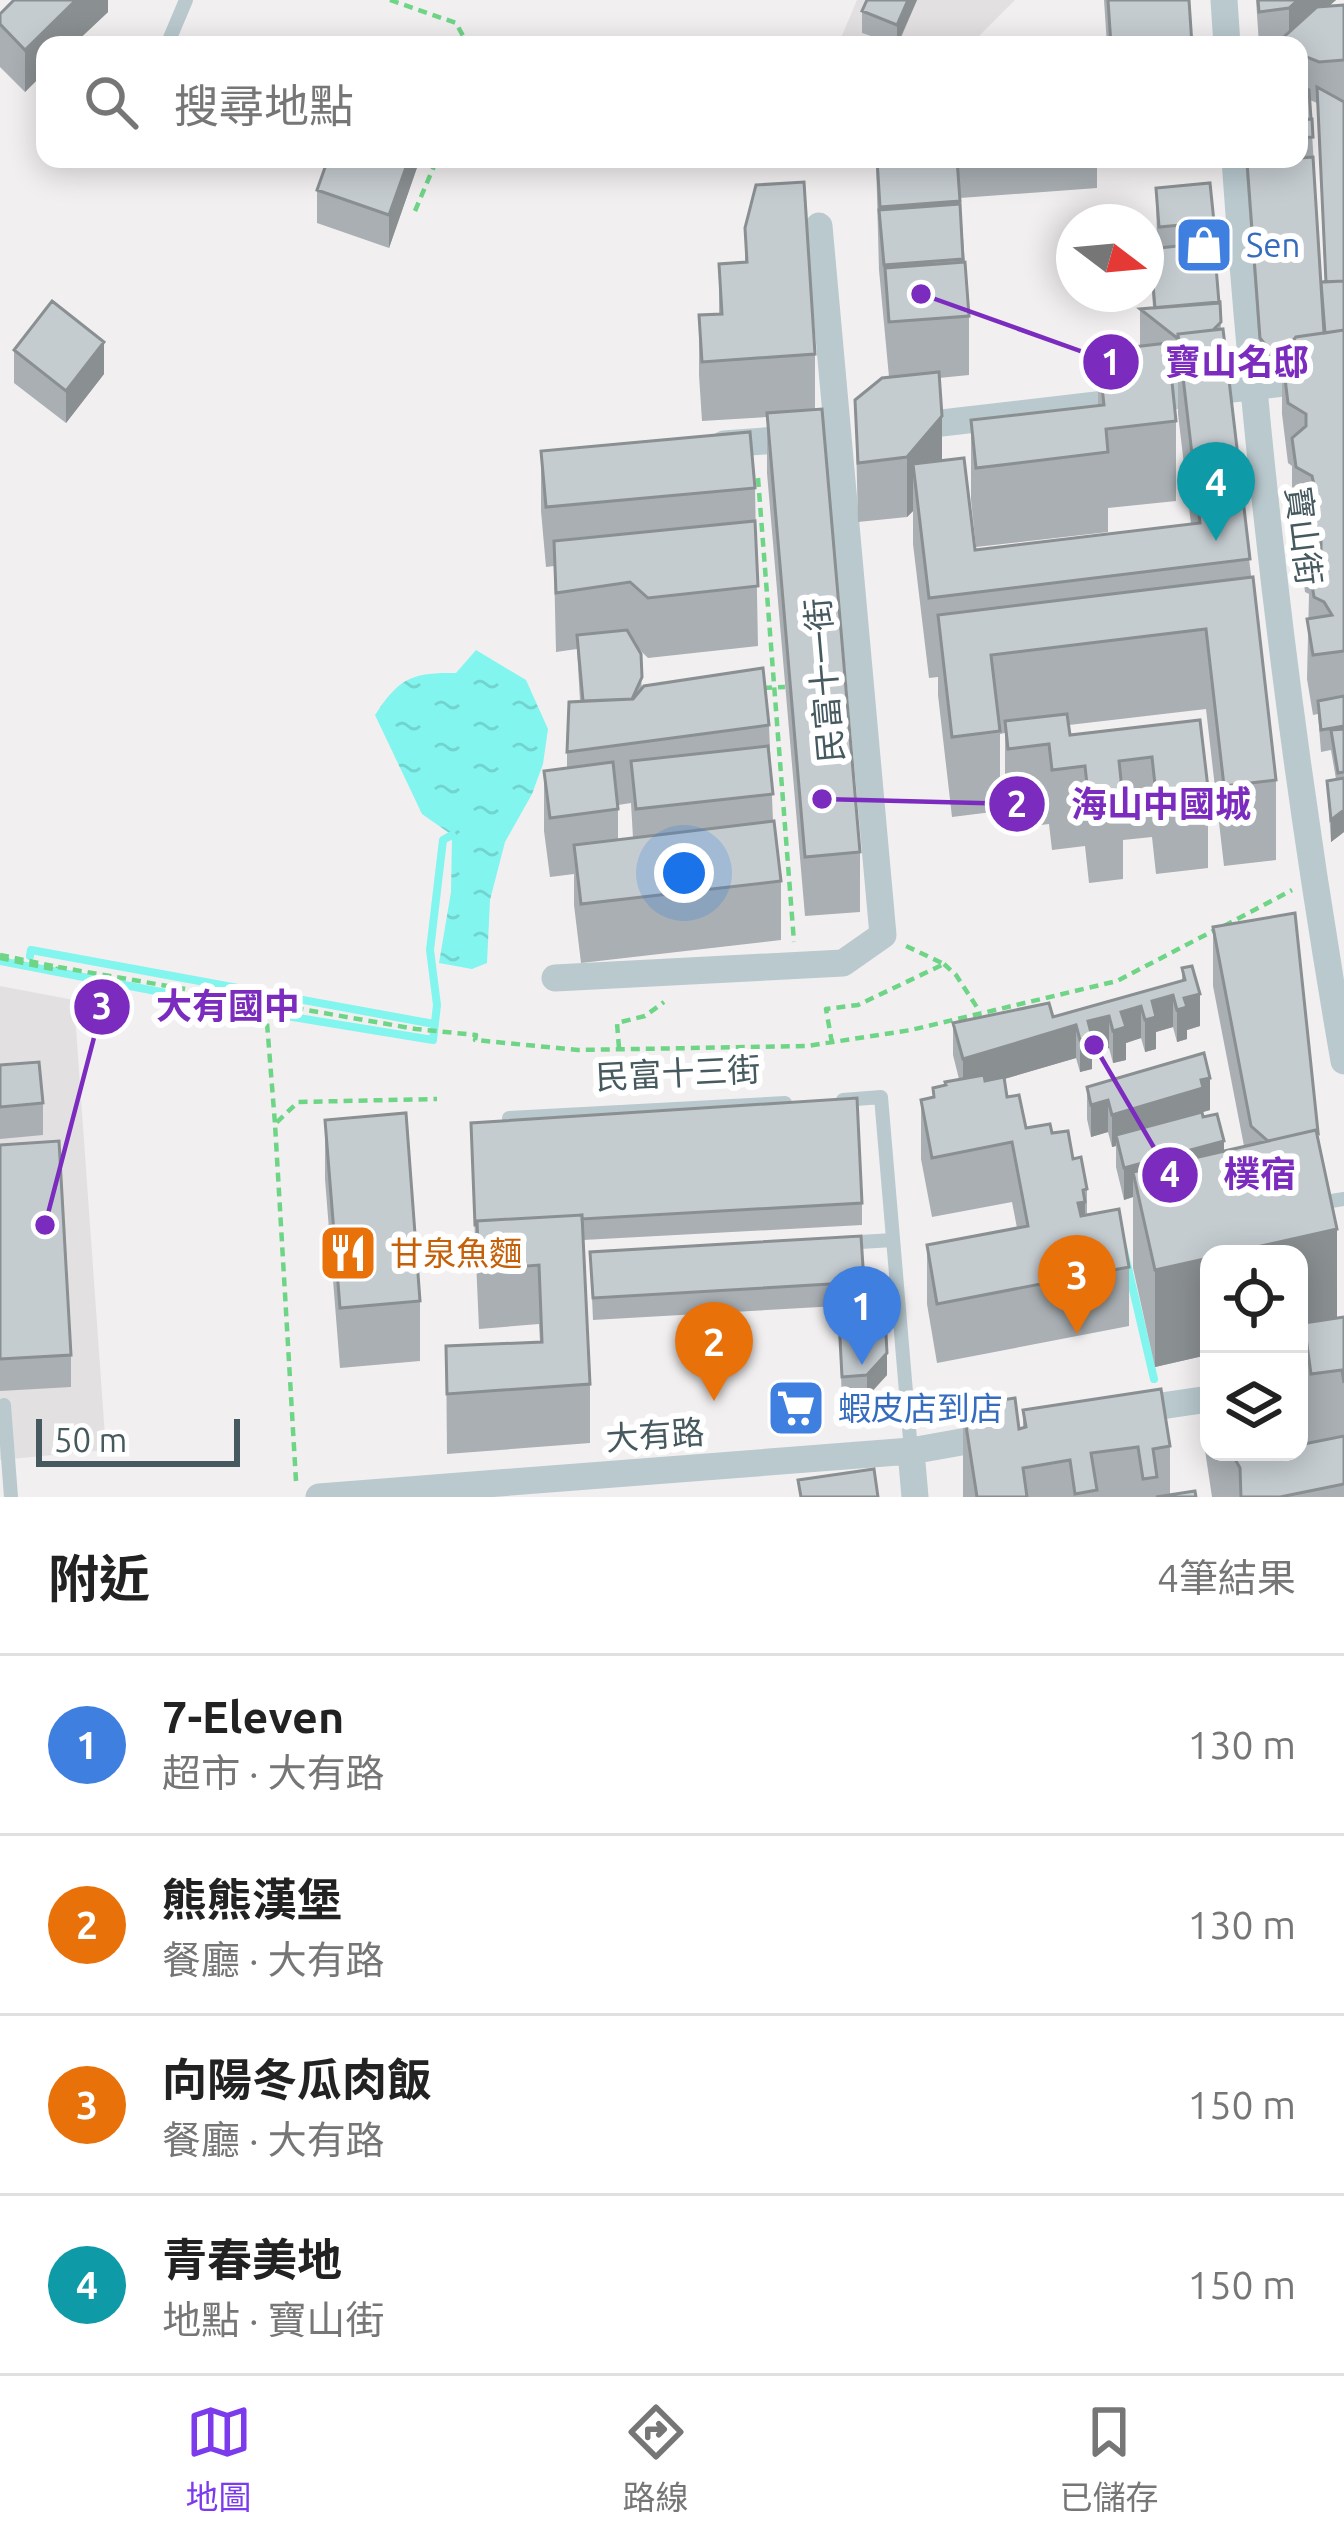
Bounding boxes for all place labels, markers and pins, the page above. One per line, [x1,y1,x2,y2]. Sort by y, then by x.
shop icon: Sen [1173,214,1235,276]
place label: Sen [1246,226,1300,263]
callout: 寶山名邸 [1081,326,1333,398]
pin: 4 [1177,442,1255,541]
callout: 海山中國城 [987,768,1275,840]
callout: 大有國中 [72,971,324,1043]
callout: 樸宿 [1140,1139,1320,1211]
restaurant icon: 甘泉魚麵 [317,1222,379,1284]
place label: 甘泉魚麵 [390,1234,522,1271]
pin: 3 [1038,1235,1116,1334]
pin: 1 [823,1266,901,1365]
pin: 2 [675,1302,753,1401]
supermarket icon: 蝦皮店到店 [765,1377,827,1439]
place label: 蝦皮店到店 [838,1389,1003,1426]

